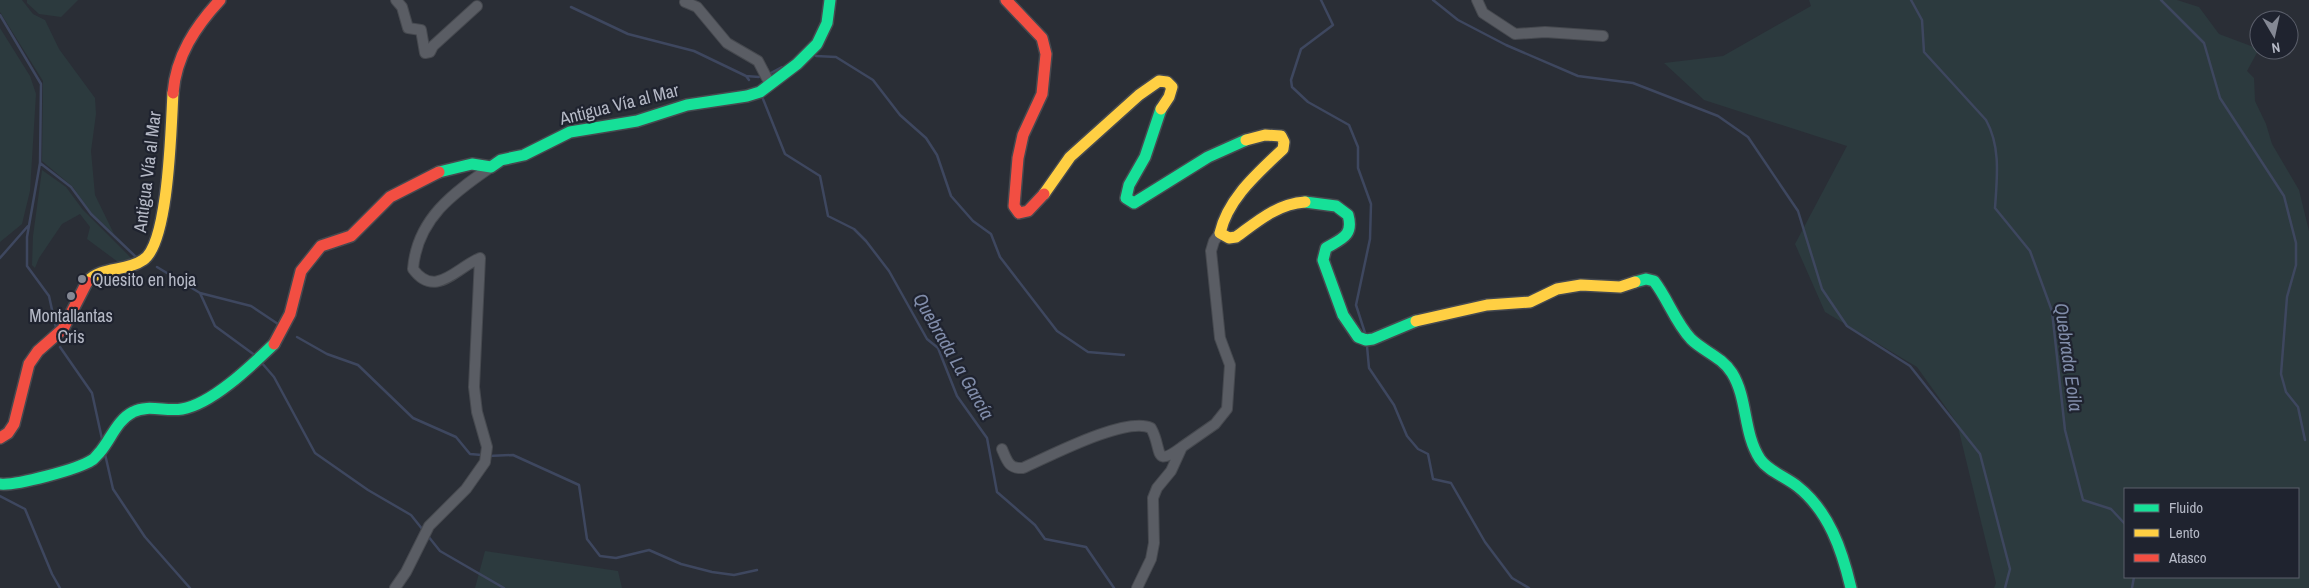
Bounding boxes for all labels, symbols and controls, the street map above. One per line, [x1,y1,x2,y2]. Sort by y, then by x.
north arrow [2249,10,2299,60]
text: N [2271,38,2282,57]
street label: Antigua Vía al Mar [556,77,681,131]
street label: Antigua Vía al Mar [127,110,167,235]
place label: Quesito en hoja [92,267,196,292]
marker: Quesito en hoja [76,273,88,285]
water label: Quebrada La García [907,288,1001,424]
marker: Montallantas Cris [65,290,77,302]
water label: Quebrada Eoila [2049,301,2090,413]
place label: Montallantas Cris [29,303,113,349]
legend [2124,488,2299,578]
text: Fluido [2169,497,2203,518]
text: Lento [2169,522,2200,543]
text: Atasco [2168,547,2207,568]

